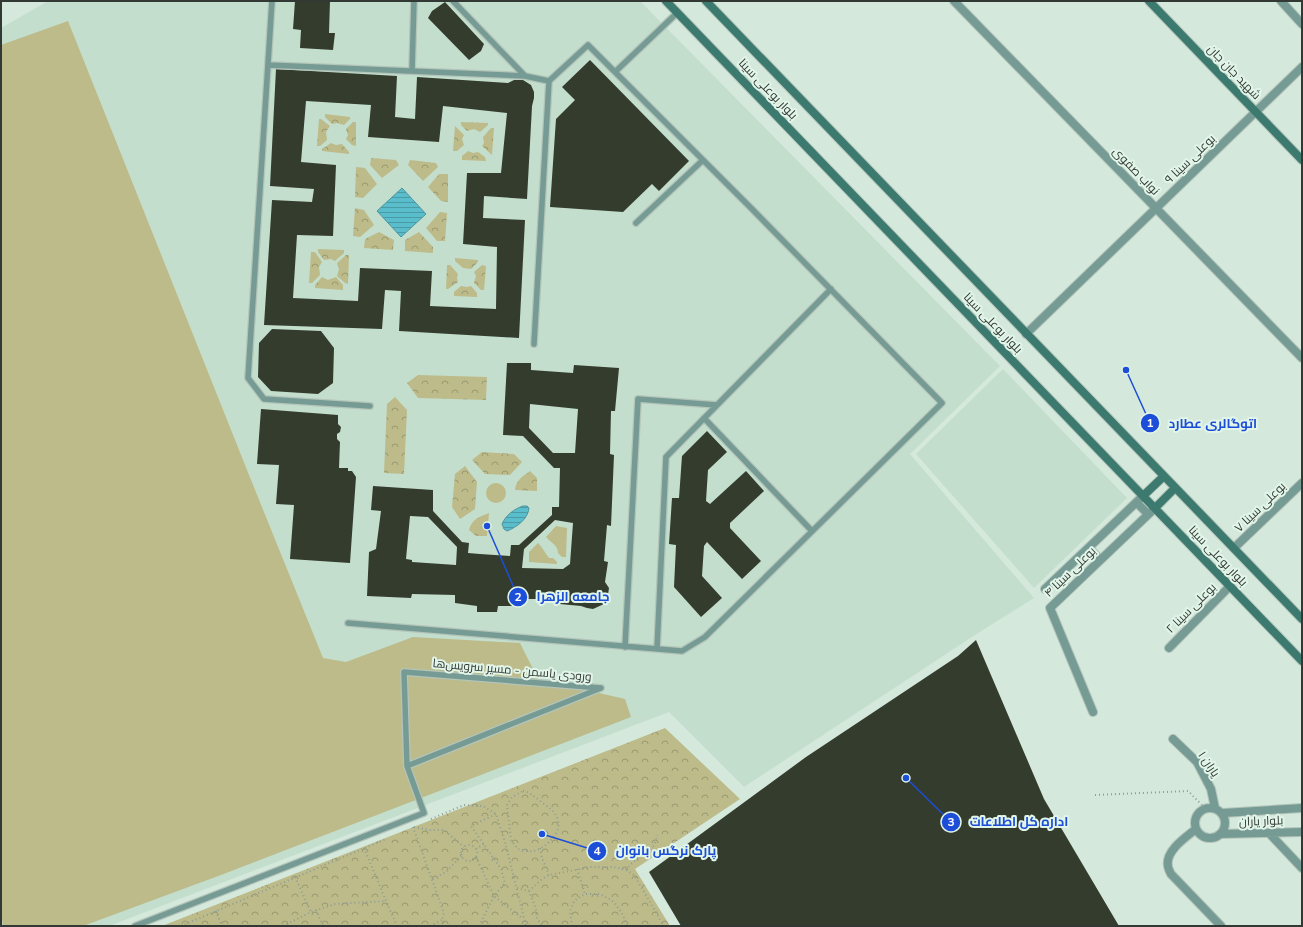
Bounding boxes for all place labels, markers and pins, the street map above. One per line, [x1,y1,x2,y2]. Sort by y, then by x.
callout: اتوگالری عطارد [1140,410,1265,435]
callout: جامعه الزهرا [508,584,617,609]
callout: اداره کل اطلاعات [941,809,1076,834]
callout: پارک نرگس بانوان [587,838,724,863]

